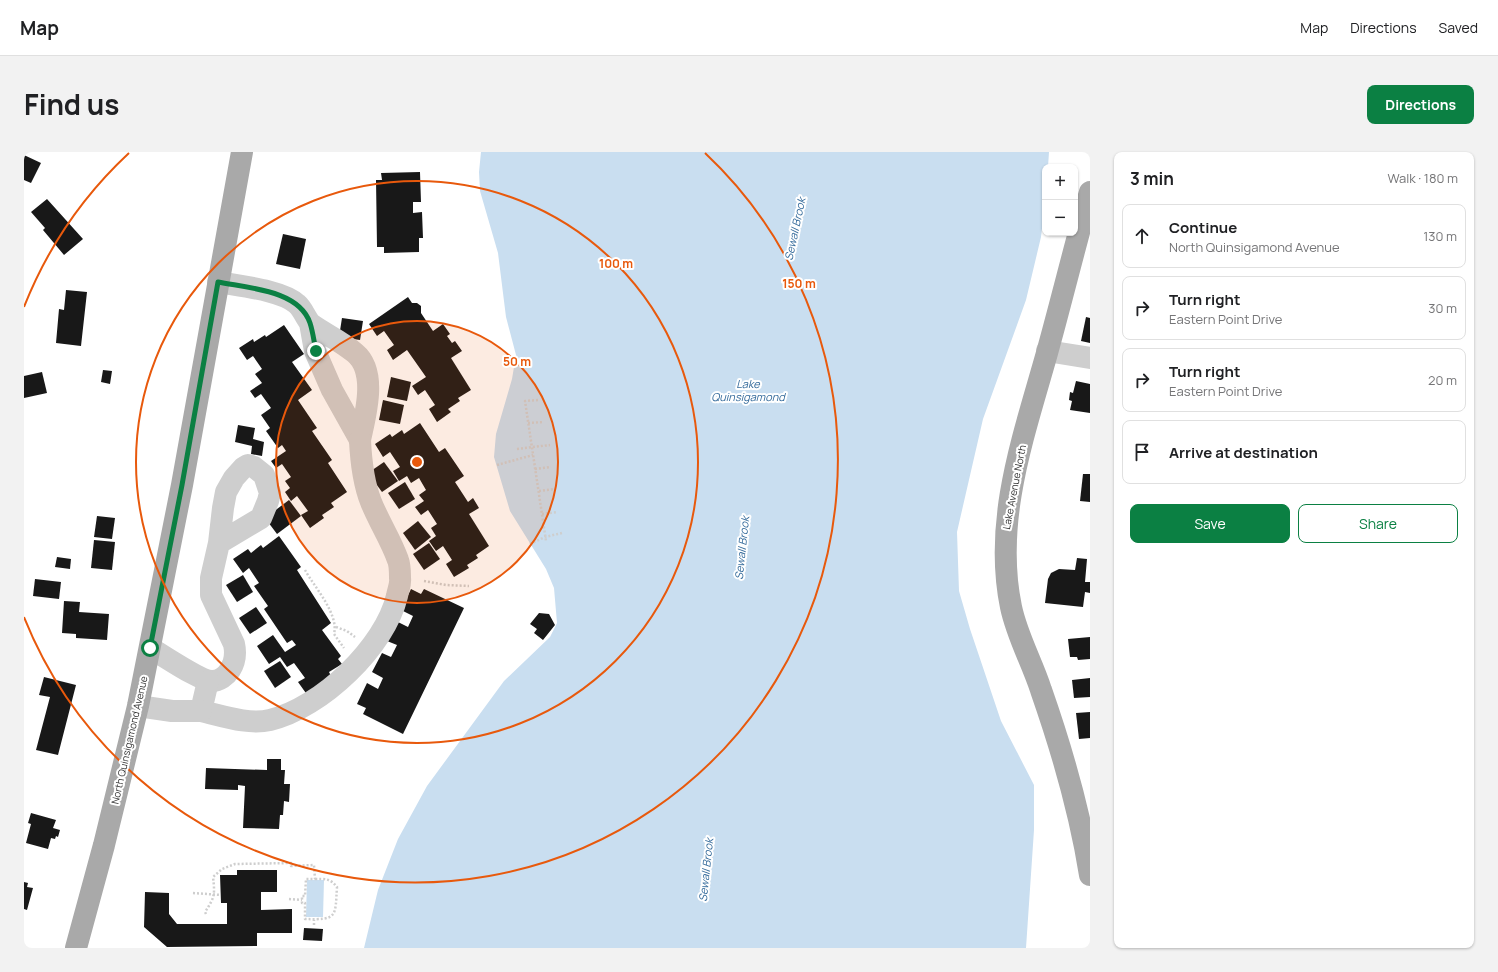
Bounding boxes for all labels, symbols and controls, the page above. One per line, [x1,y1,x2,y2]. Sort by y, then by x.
text: Map [20,15,59,41]
text: Map [1300,18,1328,37]
text: Directions [1350,18,1417,37]
text: Saved [1439,18,1478,37]
text: Find us [24,85,119,123]
button: Directions [1367,85,1474,124]
map controls [1042,164,1078,236]
button: + [1042,164,1078,200]
text: 3 min [1130,167,1174,190]
text: Walk · 180 m [1387,169,1458,187]
water label: Sewall Brook [781,195,809,262]
button: − [1042,200,1078,236]
text: Continue [1169,217,1237,238]
icon: ahead [1131,225,1153,247]
text: 130 m [1423,227,1457,245]
text: North Quinsigamond Avenue [1169,238,1340,256]
text: 100 m [599,255,633,272]
text: 150 m [782,275,816,292]
text: Turn right [1169,289,1240,310]
icon: right [1131,297,1153,319]
text: 30 m [1428,299,1457,317]
text: Eastern Point Drive [1169,310,1282,328]
route end [307,342,325,360]
text: 50 m [503,353,531,370]
text: Turn right [1169,361,1240,382]
icon: right [1131,369,1153,391]
text: 20 m [1428,371,1457,389]
water label: Lake Quinsigamond [711,376,786,404]
text: Eastern Point Drive [1169,382,1282,400]
icon: arrive [1131,441,1153,463]
text: Arrive at destination [1169,442,1318,463]
street label: Lake Avenue North [999,443,1029,531]
centre of rings [410,455,424,469]
button: Save [1130,504,1290,543]
button: Share [1298,504,1458,543]
water label: Sewall Brook [731,514,752,580]
route start [141,639,159,657]
street label: North Quinsigamond Avenue [107,674,151,806]
water label: Sewall Brook [695,836,716,902]

